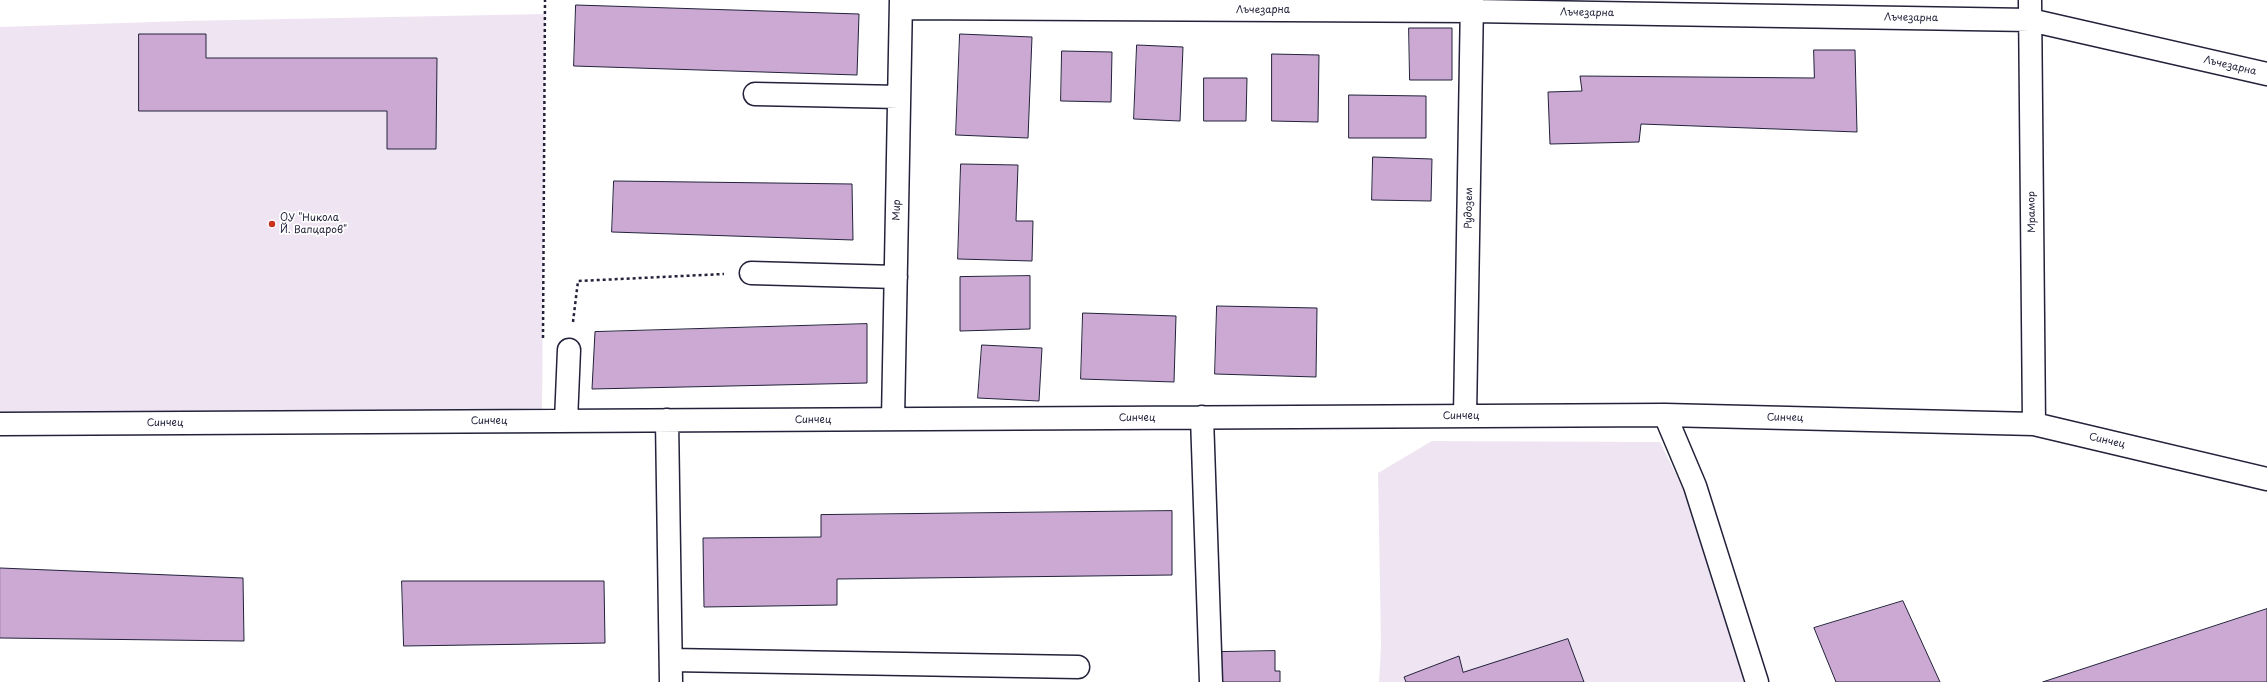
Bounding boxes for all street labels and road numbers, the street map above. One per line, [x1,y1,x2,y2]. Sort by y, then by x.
street label: Лъчезарна [1236,4,1290,16]
street label: Лъчезарна [1560,7,1614,19]
street label: Лъчезарна [1884,12,1938,24]
street label: Лъчезарна [2202,54,2258,78]
street label: Рудозем [1463,187,1475,229]
street label: Мрамор [2026,191,2038,233]
street label: Мир [891,199,903,221]
street label: Синчец [1443,410,1479,422]
street label: Синчец [1119,412,1155,424]
street label: Синчец [1767,412,1803,424]
street label: Синчец [795,414,831,426]
street label: Синчец [471,415,507,427]
street label: Синчец [147,417,183,429]
street label: Синчец [2088,431,2126,451]

